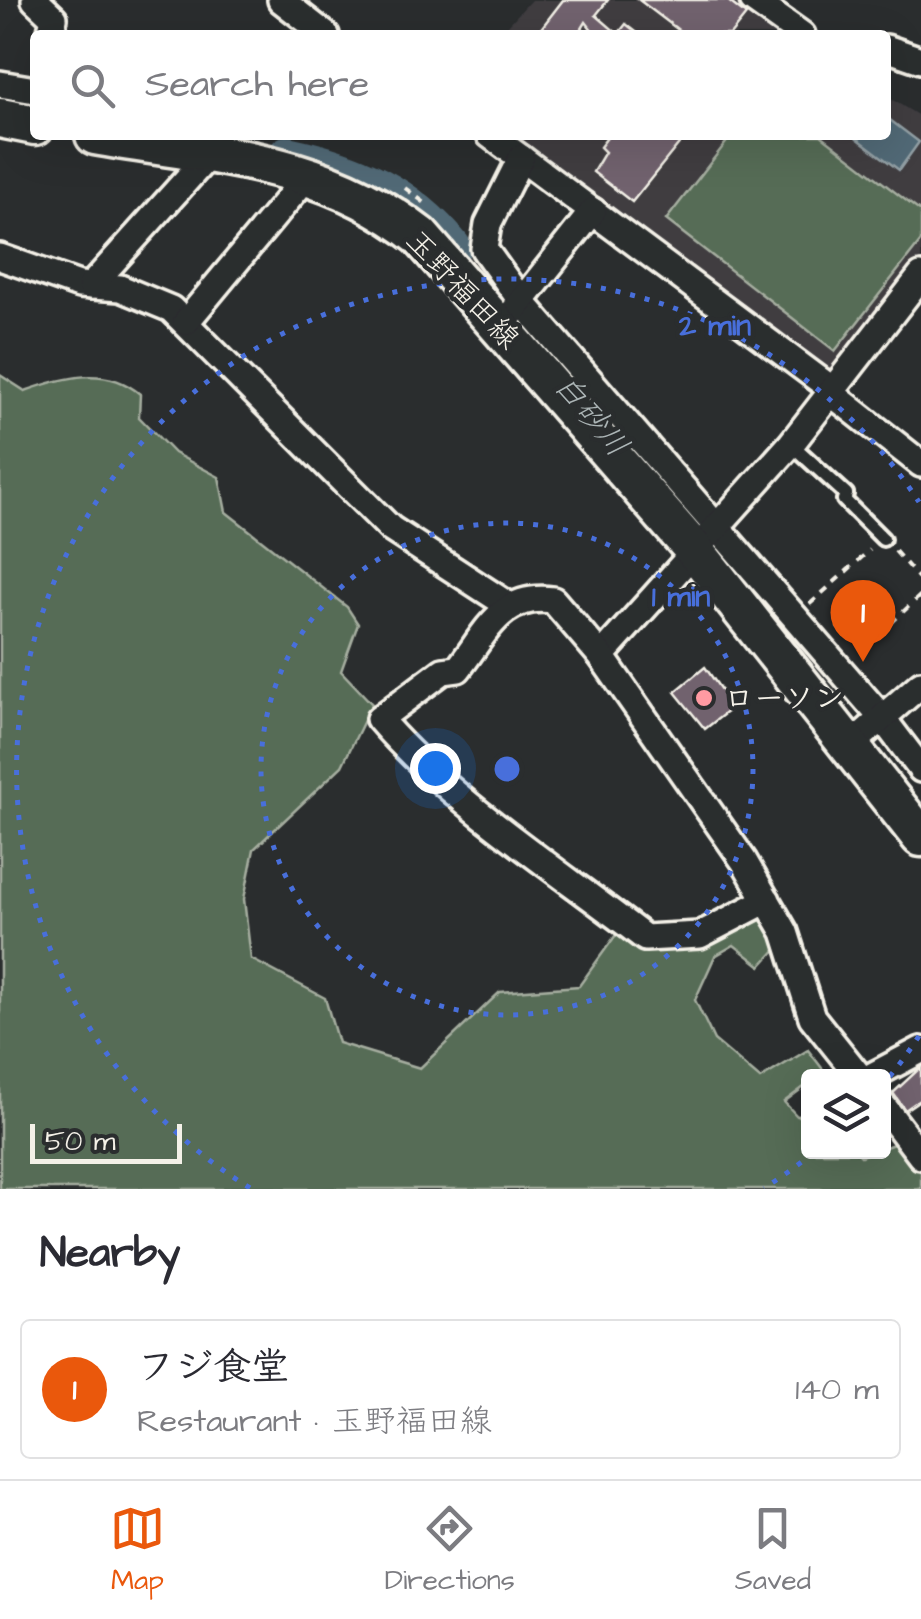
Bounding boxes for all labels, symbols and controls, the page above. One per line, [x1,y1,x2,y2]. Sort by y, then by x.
search box [30,30,891,140]
icon: search [65,58,120,113]
text: Search here [145,59,369,111]
street label: 玉野福田線 [396,221,529,359]
text: 2 min [678,305,751,347]
water label: 白砂川 [543,365,639,467]
text: 1 min [652,576,710,618]
pin: 1 [830,580,896,662]
place label: ローソン [724,678,844,720]
marker: ローソン [693,687,715,709]
your location [410,743,461,794]
centre of rings [489,751,525,787]
map controls [801,1069,891,1159]
button: layers [801,1069,891,1159]
scale bar [30,1119,182,1164]
text: 50 m [45,1122,116,1161]
text: Nearby [40,1225,180,1283]
text: フジ食堂 [137,1342,289,1394]
text: 1 [72,1367,77,1412]
text: 140 m [795,1367,879,1412]
text: Restaurant · 玉野福田線 [137,1399,492,1444]
tab: Map [110,1501,165,1600]
tab: Directions [385,1501,515,1600]
tab: Saved [735,1501,811,1600]

